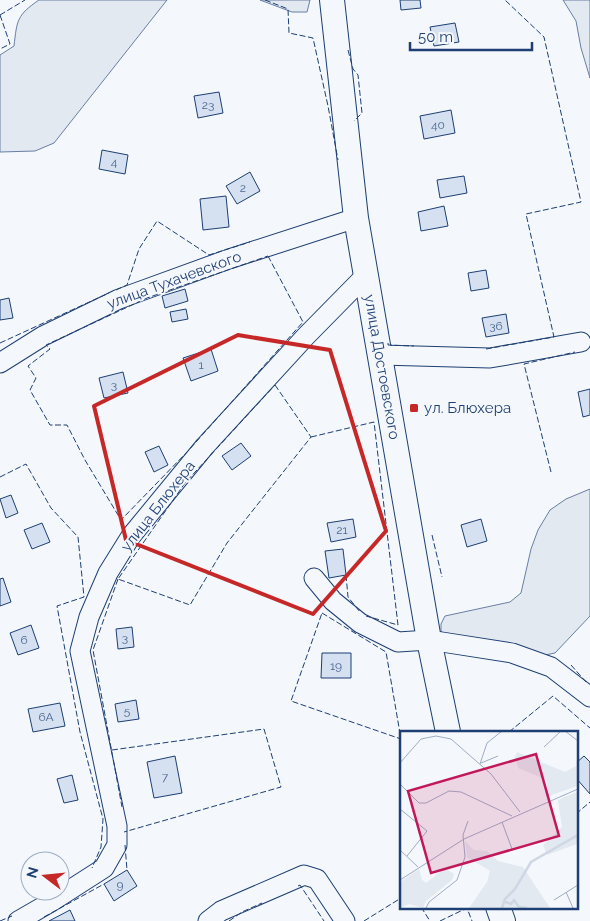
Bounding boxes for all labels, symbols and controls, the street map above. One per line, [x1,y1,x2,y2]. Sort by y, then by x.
scale bar [410,20,532,52]
text: 50 m [418,28,453,46]
house number: 23 [202,98,214,112]
house number: 40 [431,118,445,132]
house number: 4 [111,155,118,169]
house number: 2 [240,181,246,195]
street label: улица Тухачевского [104,247,244,313]
street label: улица Достоевского [360,293,404,441]
house number: 36 [489,319,503,333]
house number: 1 [198,358,204,372]
house number: 3 [111,378,117,392]
place label: ул. Блюхера [424,399,511,417]
marker: ул. Блюхера [408,402,420,414]
street label: улица Блюхера [117,457,199,555]
house number: 21 [336,523,348,537]
house number: 3 [122,631,128,645]
house number: 6 [20,633,28,647]
house number: 19 [330,659,342,673]
house number: 5 [124,704,131,718]
house number: 6А [38,710,54,724]
inset map [400,731,578,908]
house number: 7 [162,770,169,784]
north arrow [20,851,70,901]
text: N [23,865,42,880]
house number: 9 [116,878,124,892]

